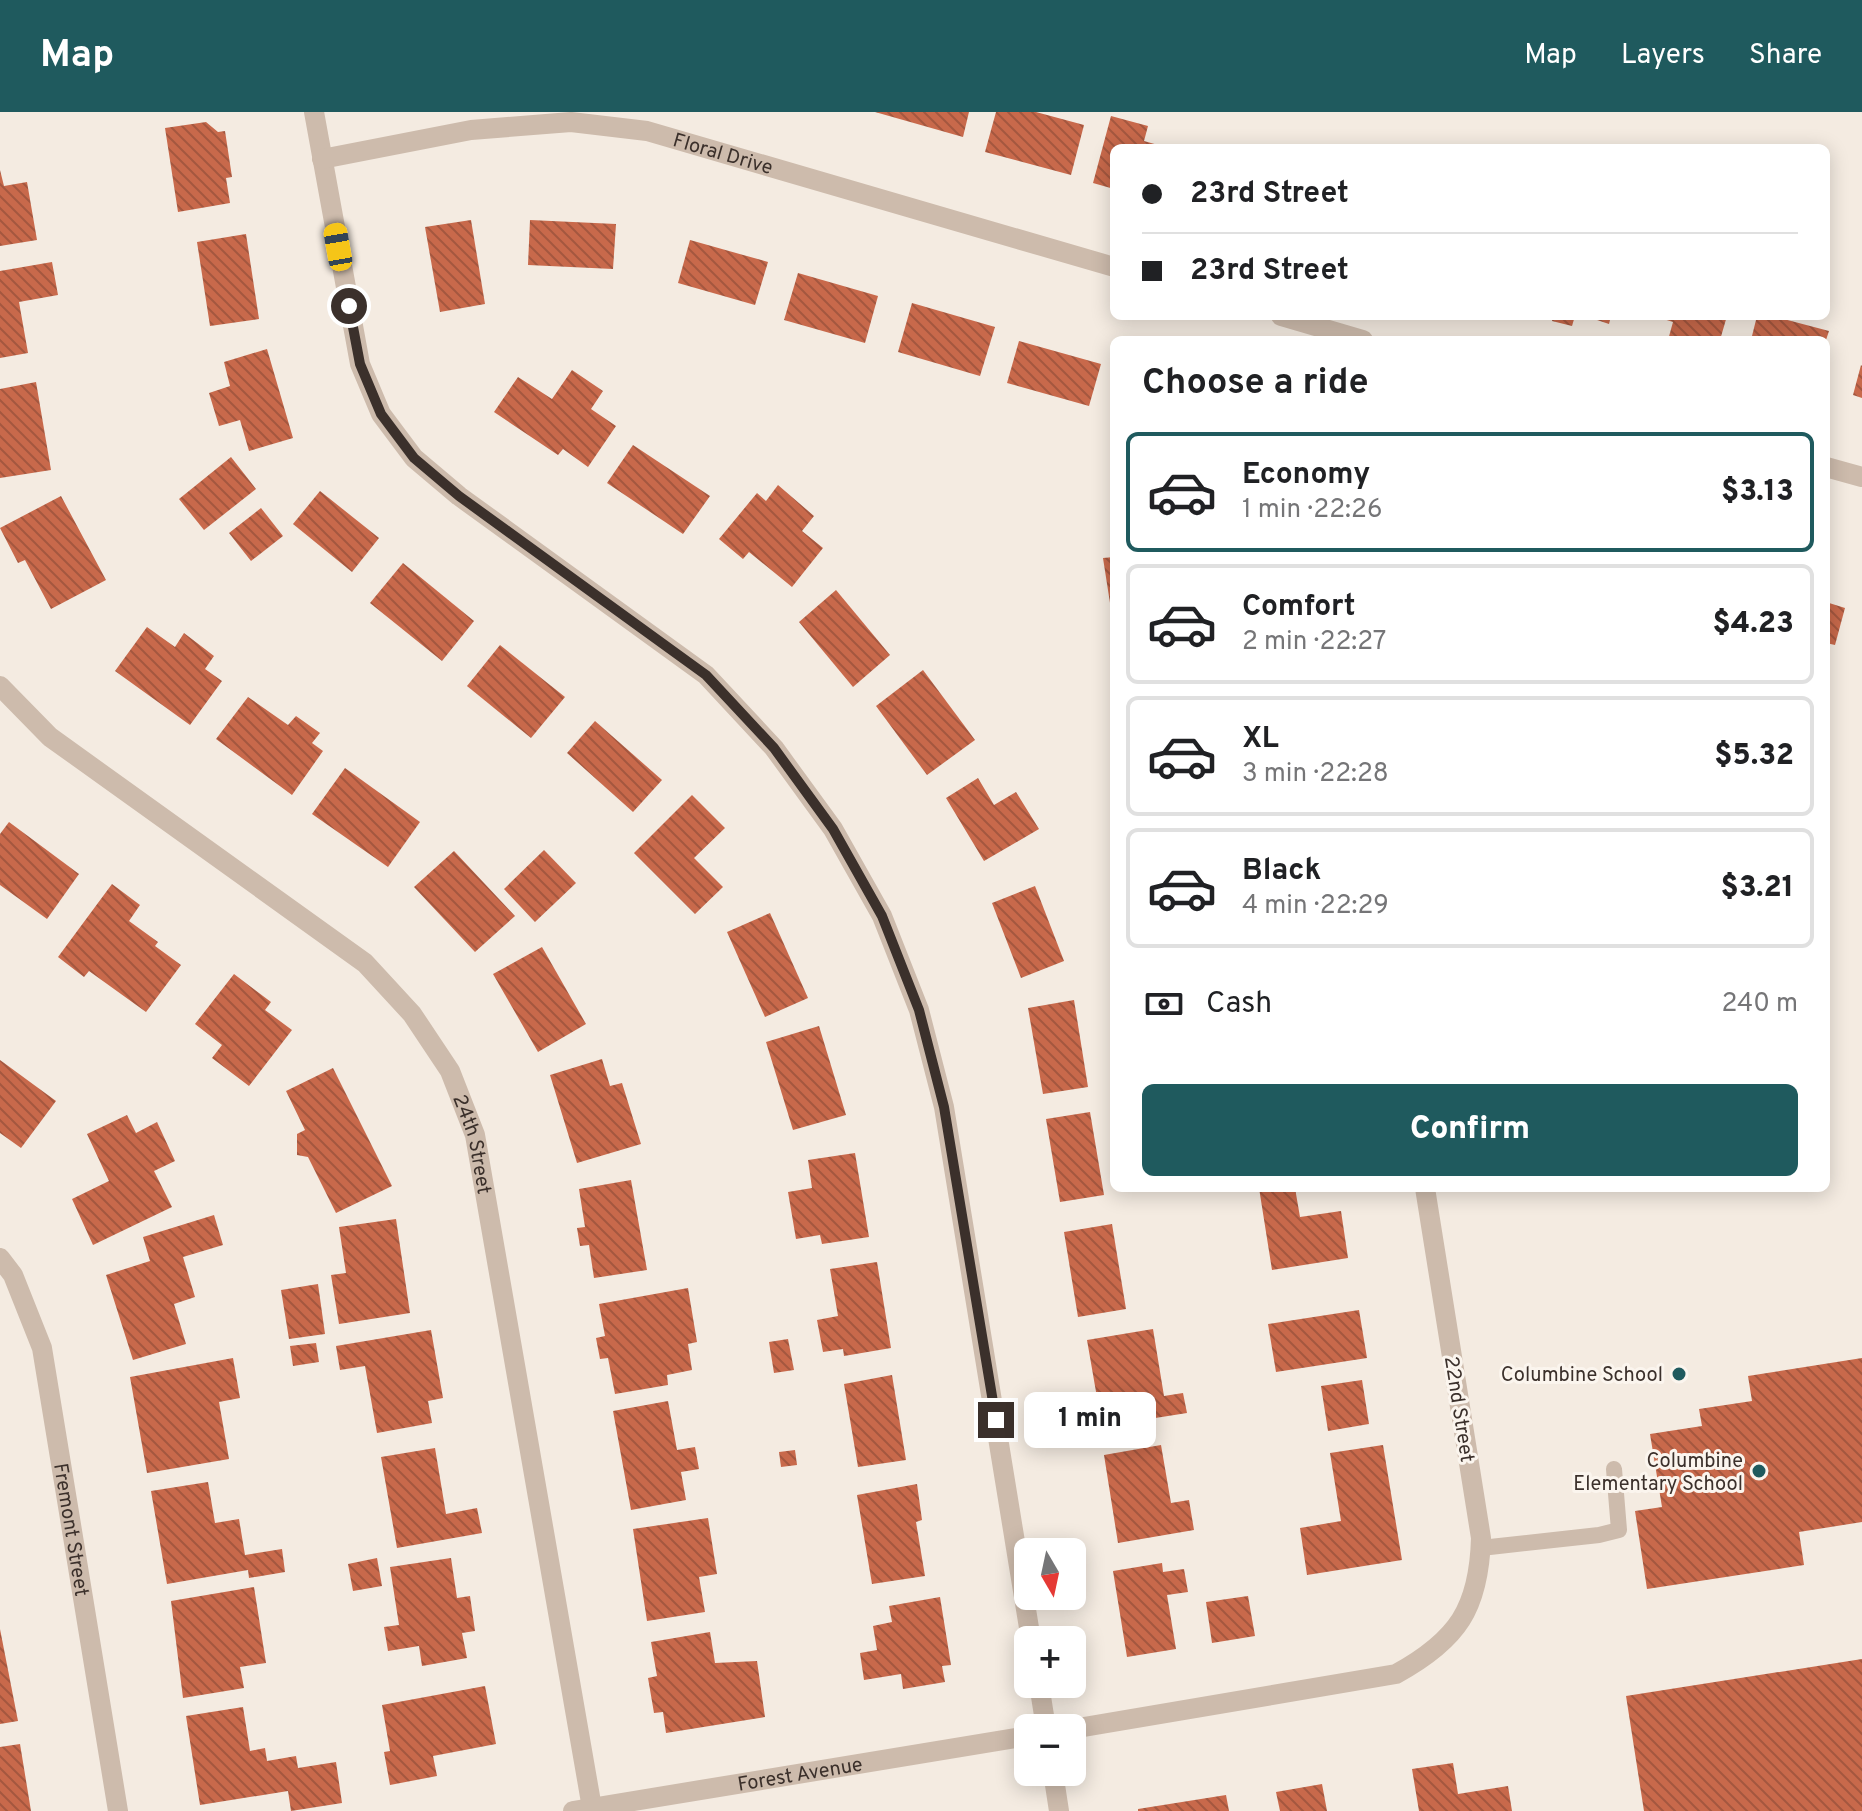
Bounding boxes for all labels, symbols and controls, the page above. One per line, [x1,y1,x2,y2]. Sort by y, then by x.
text: Map [40,32,114,81]
text: Map [1524,38,1577,74]
text: Layers [1621,38,1705,74]
text: Share [1749,38,1822,74]
street label: Floral Drive [670,128,776,182]
text: 23rd Street [1190,176,1349,213]
car [322,221,354,273]
text: 23rd Street [1190,253,1349,290]
route start [331,288,367,324]
text: Choose a ride [1142,361,1368,407]
icon: car [1146,456,1218,528]
text: Economy [1242,457,1370,494]
text: $3.13 [1721,474,1794,511]
text: 1 min · 22:26 [1242,494,1382,527]
icon: car [1146,588,1218,660]
text: Comfort [1242,589,1355,626]
text: $4.23 [1713,606,1794,643]
text: 2 min · 22:27 [1242,626,1386,659]
icon: car [1146,720,1218,792]
text: XL [1242,721,1279,758]
text: $5.32 [1714,738,1794,775]
text: 3 min · 22:28 [1242,758,1389,791]
icon: car [1146,852,1218,924]
text: Black [1242,853,1321,890]
text: $3.21 [1721,870,1794,907]
text: 4 min · 22:29 [1242,890,1389,923]
icon: cash [1142,982,1186,1026]
text: Cash [1206,986,1272,1023]
text: 240 m [1721,988,1798,1021]
button: Confirm [1142,1084,1798,1176]
street label: 24th Street [445,1091,496,1196]
street label: 22nd Street [1437,1354,1479,1464]
place label: Columbine School [1501,1363,1663,1389]
marker: Columbine School [1670,1365,1688,1383]
callout: 1 min [1024,1392,1156,1448]
route end [978,1402,1014,1438]
text: 1 min [1058,1403,1122,1436]
place label: Columbine Elementary School [1573,1449,1743,1498]
street label: Fremont Street [46,1461,94,1598]
marker: Columbine Elementary School [1750,1462,1768,1480]
north arrow [1014,1538,1086,1610]
map controls [1014,1538,1086,1786]
button: + [1014,1626,1086,1698]
button: − [1014,1714,1086,1786]
street label: Forest Avenue [736,1752,865,1799]

